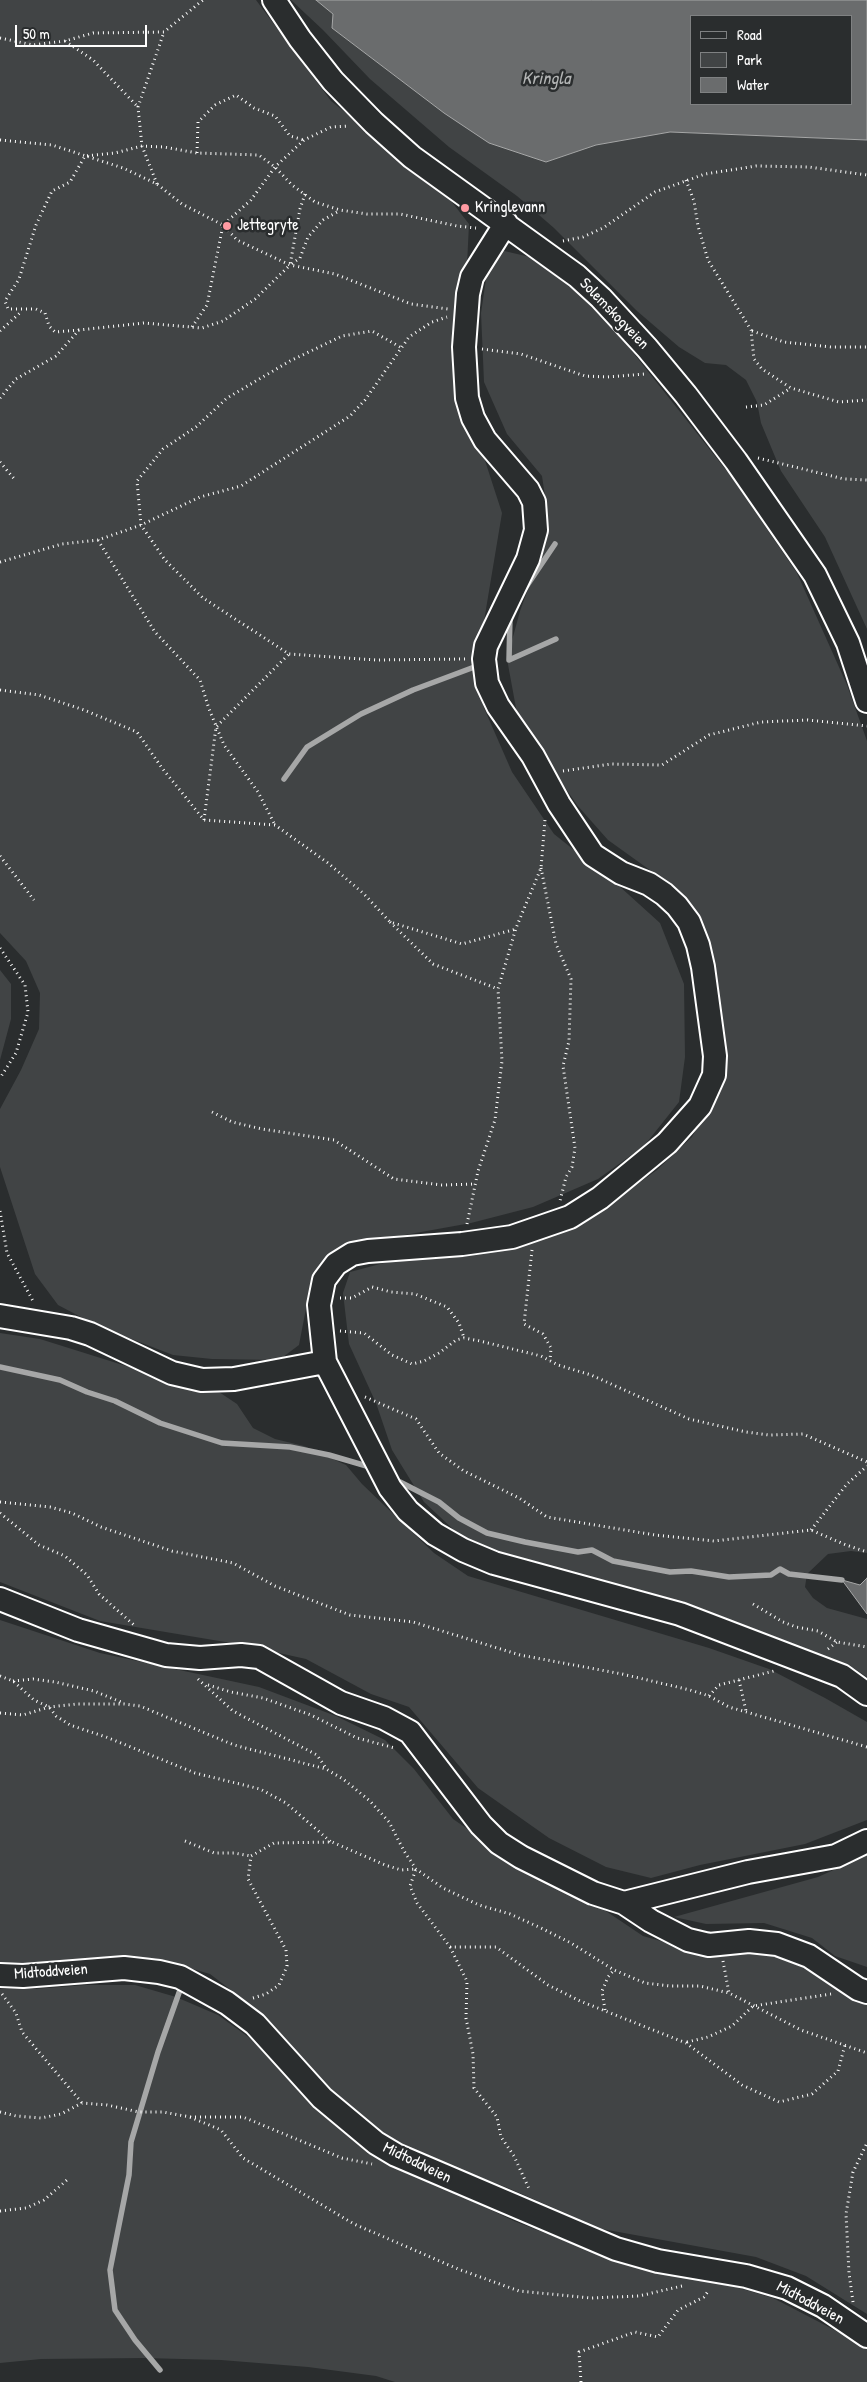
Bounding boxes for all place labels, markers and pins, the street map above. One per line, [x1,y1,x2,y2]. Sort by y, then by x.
place label: Kringlevann [475,198,545,218]
marker: Kringlevann [459,202,471,214]
place label: Jettegryte [237,216,299,236]
marker: Jettegryte [221,220,233,232]

